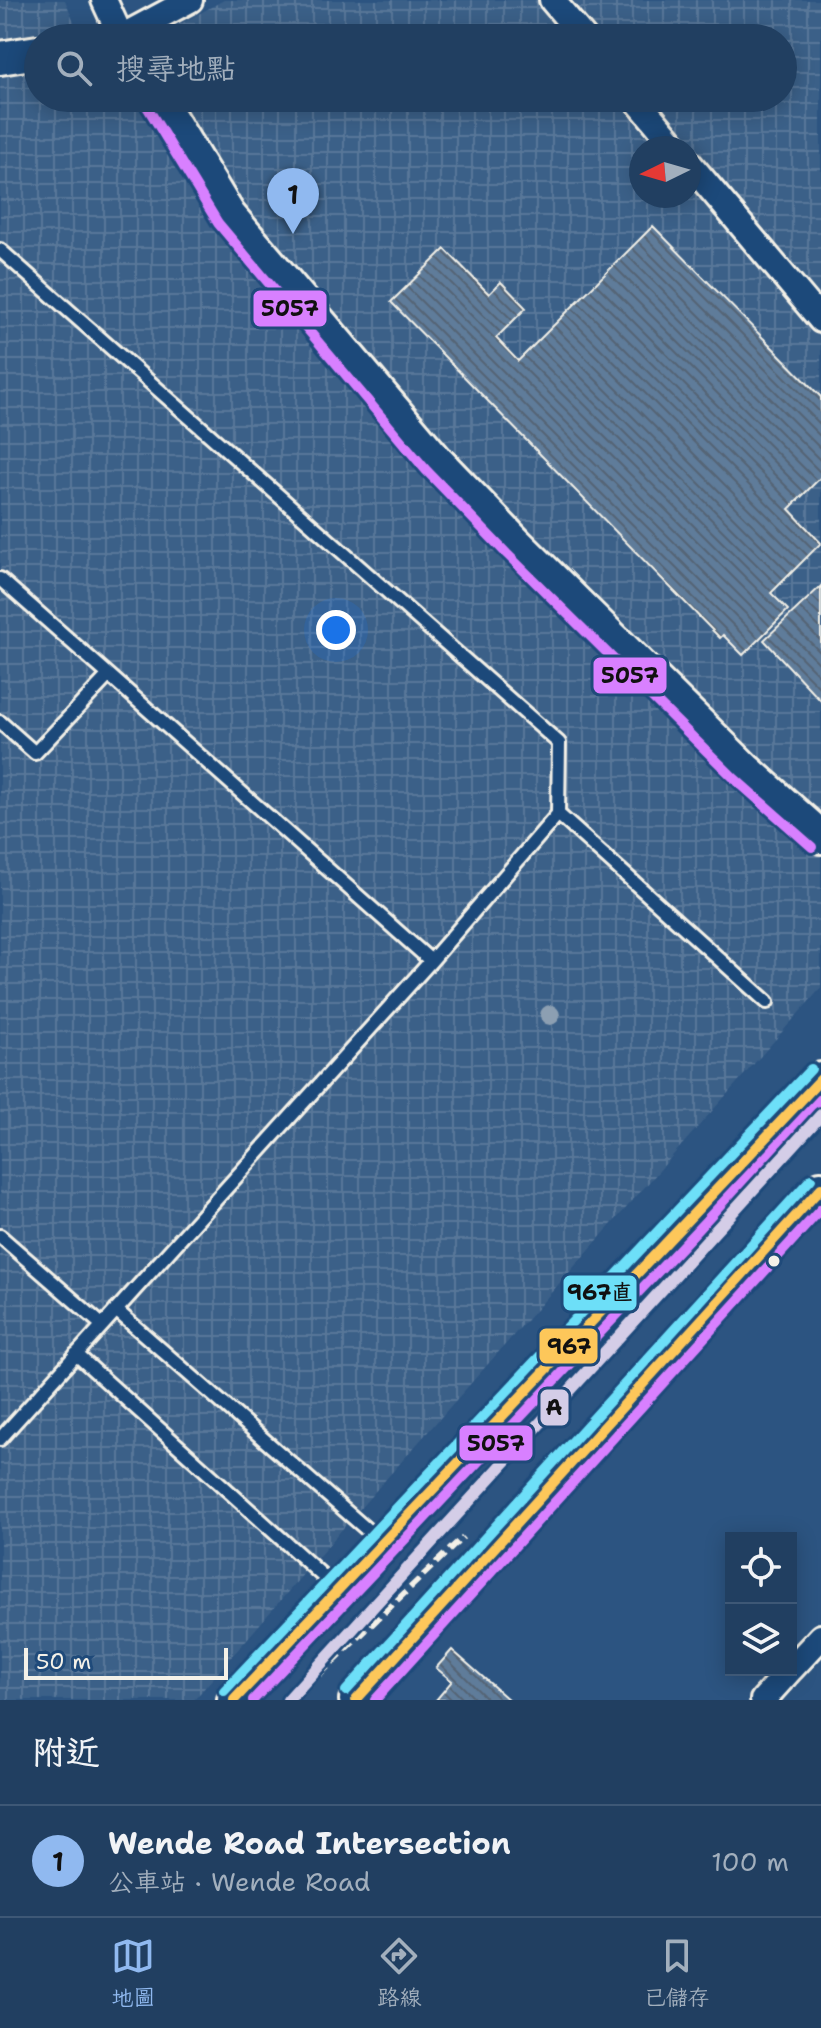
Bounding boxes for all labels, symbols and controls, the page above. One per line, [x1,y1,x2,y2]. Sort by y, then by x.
search box [24,24,797,112]
icon: search [52,46,96,90]
text: 搜尋地點 [116,48,236,89]
north arrow [629,136,701,208]
pin: 1 [267,168,319,234]
line badge: 5057 [252,289,328,328]
text: 5057 [261,294,319,323]
your location [316,610,356,650]
line badge: 5057 [592,656,668,695]
text: 5057 [601,661,659,690]
unlabelled marker [766,1253,782,1269]
line badge: 967直 [562,1274,638,1312]
text: 967直 [567,1278,633,1307]
line badge: 967 [538,1327,599,1365]
text: 967 [547,1332,591,1361]
line badge: A [539,1388,570,1427]
text: A [546,1393,563,1422]
line badge: 5057 [458,1424,534,1462]
text: 5057 [467,1429,525,1458]
map controls [725,1532,797,1676]
button: locate [725,1532,797,1604]
button: layers [725,1604,797,1676]
scale bar [24,1644,228,1680]
text: 50 m [36,1647,91,1676]
text: 附近 [32,1729,100,1775]
text: Wende Road Intersection [108,1823,511,1864]
text: 1 [52,1844,64,1879]
text: 100 m [711,1844,789,1879]
text: 公車站 · Wende Road [108,1864,370,1899]
tab: 地圖 [111,1934,155,2012]
tab: 路線 [377,1934,422,2012]
tab: 已儲存 [644,1934,710,2012]

